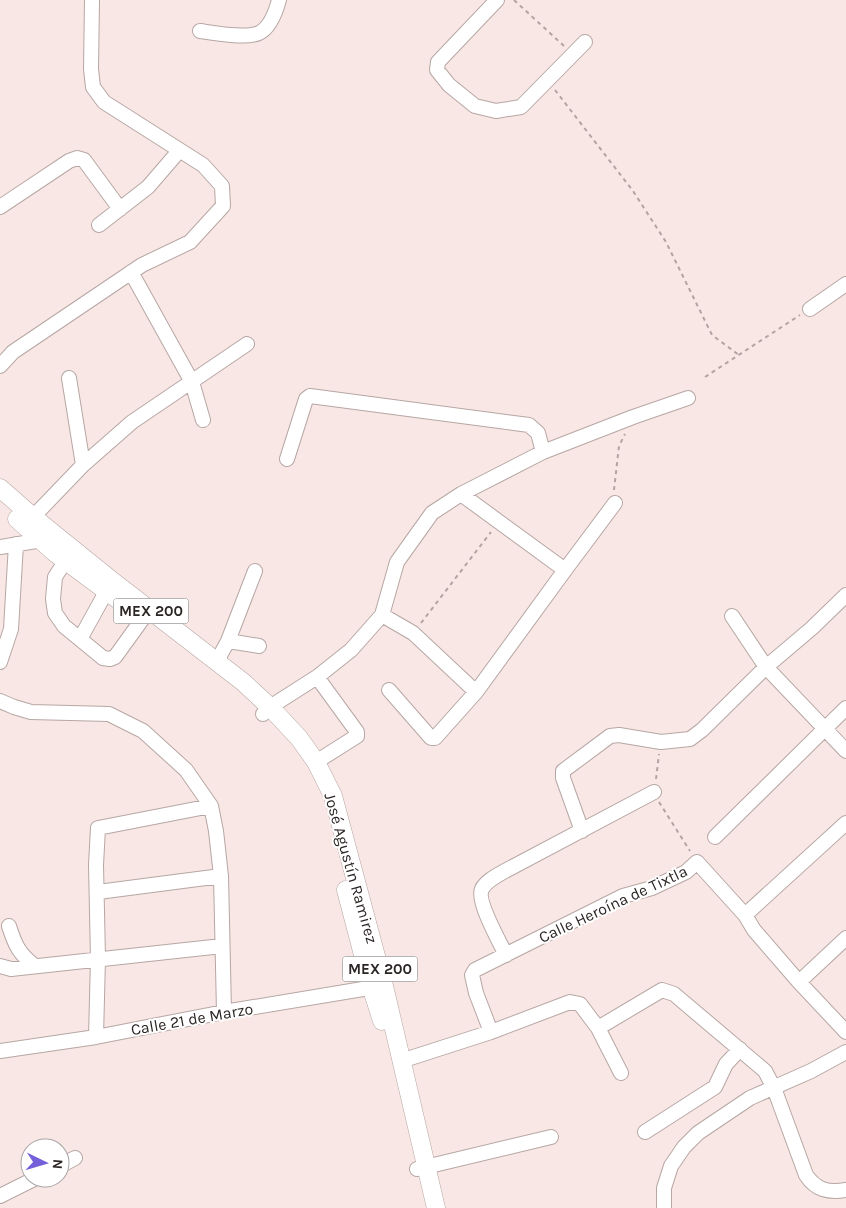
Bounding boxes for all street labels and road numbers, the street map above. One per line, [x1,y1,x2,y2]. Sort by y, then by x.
road number: MEX 200 [114,598,188,624]
street label: José Agustín Ramirez [320,790,382,946]
street label: Calle Heroína de Tixtla [536,861,690,947]
road number: MEX 200 [342,956,418,982]
street label: Calle 21 de Marzo [129,999,255,1039]

